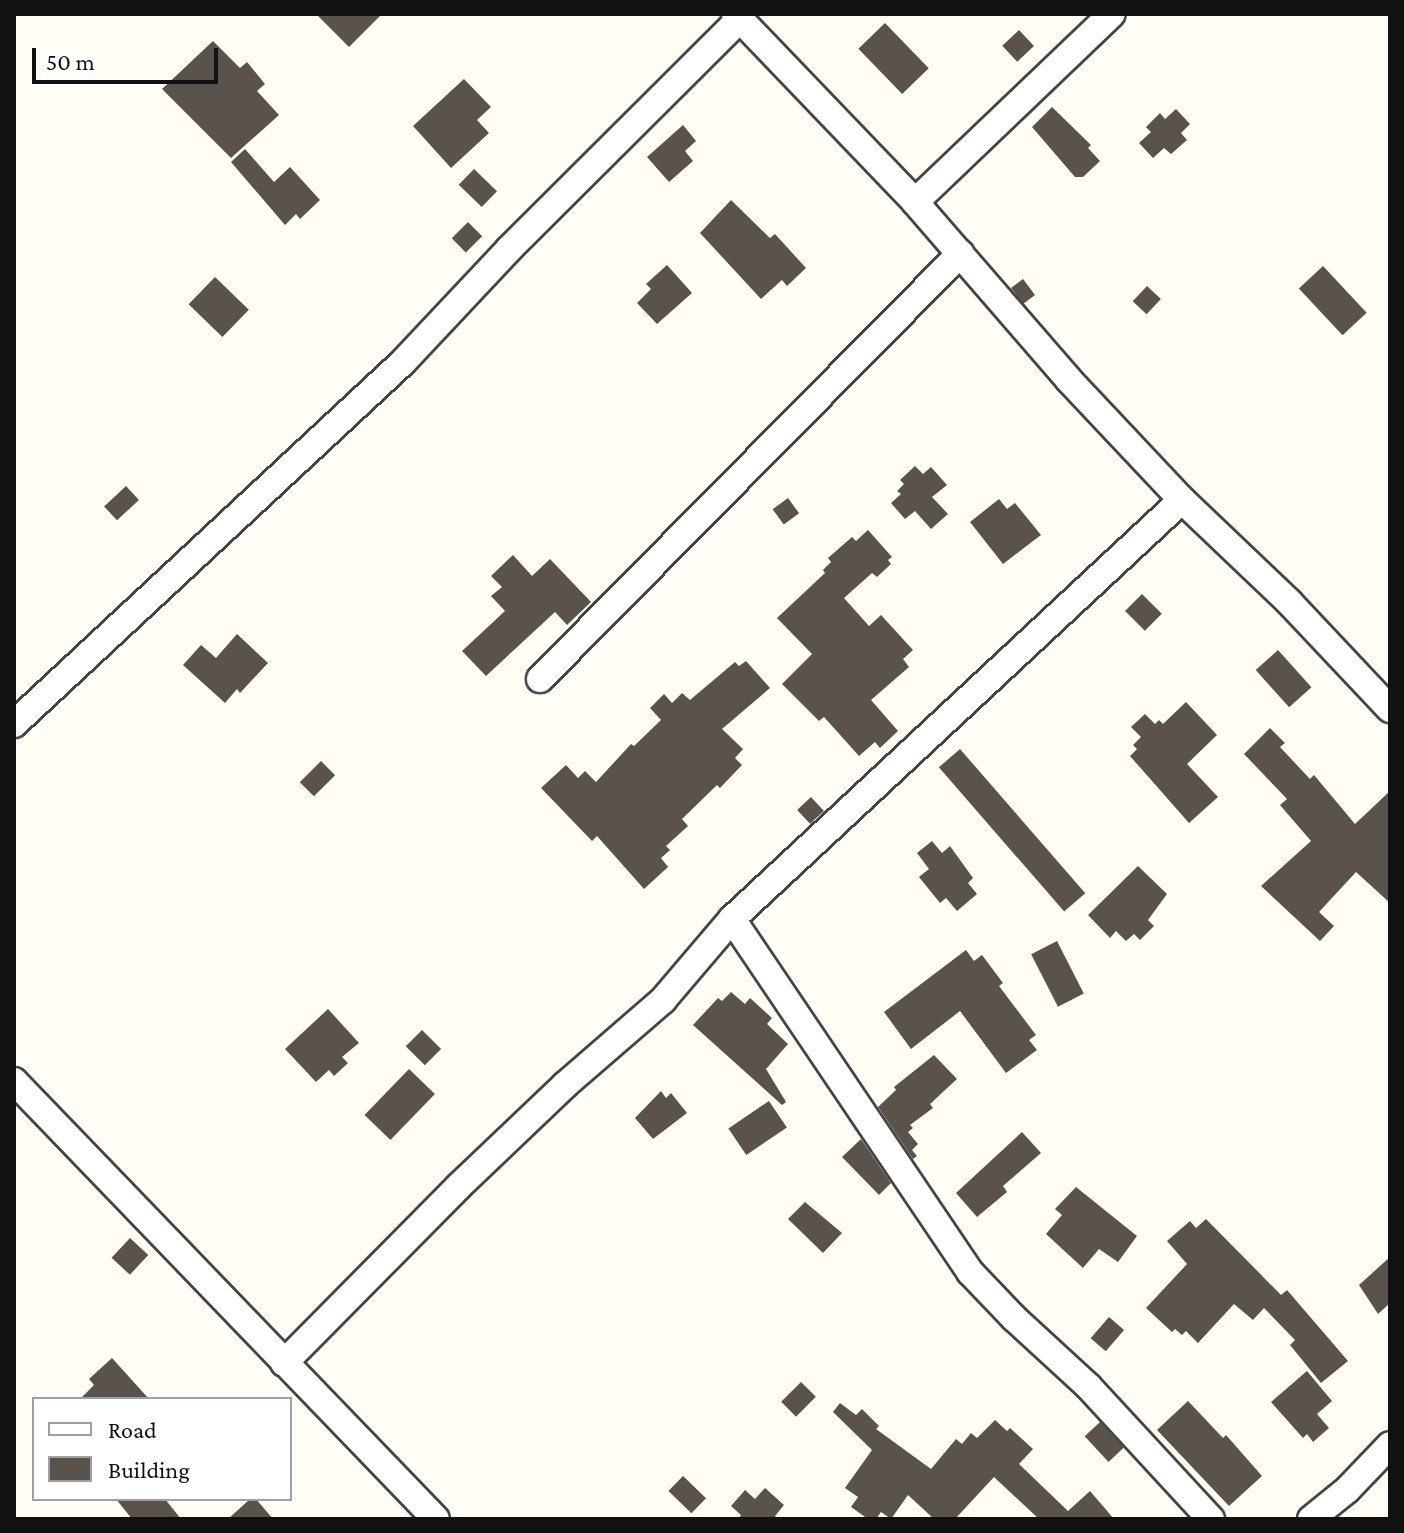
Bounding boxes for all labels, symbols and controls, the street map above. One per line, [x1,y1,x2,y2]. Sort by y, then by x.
scale bar [36,32,222,82]
text: 50 m [46,48,95,75]
legend [32,1397,292,1501]
text: Road [108,1416,157,1443]
text: Building [108,1456,190,1483]

